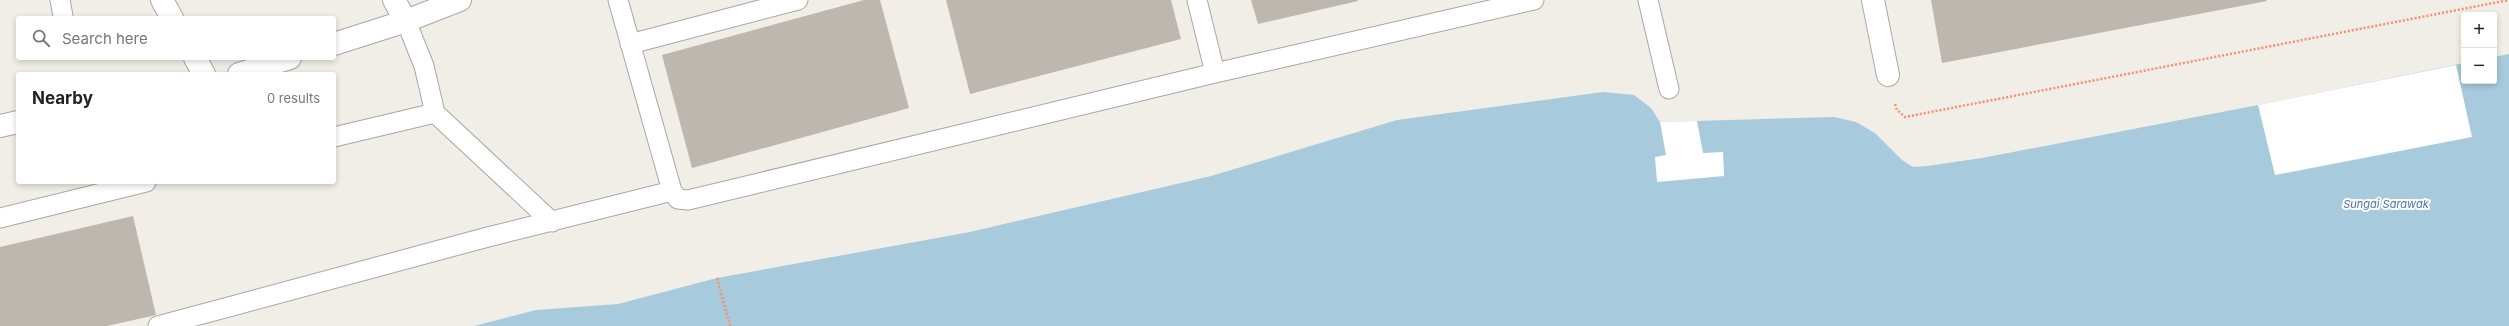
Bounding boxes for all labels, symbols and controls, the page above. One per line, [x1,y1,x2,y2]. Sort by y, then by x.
map controls [2461,12,2497,84]
button: + [2461,12,2497,48]
search box [16,16,336,60]
icon: search [30,27,52,49]
text: Search here [62,29,148,48]
button: − [2461,48,2497,84]
text: Nearby [32,88,93,108]
text: 0 results [267,90,320,106]
water label: Sungai Sarawak [2343,197,2430,211]

